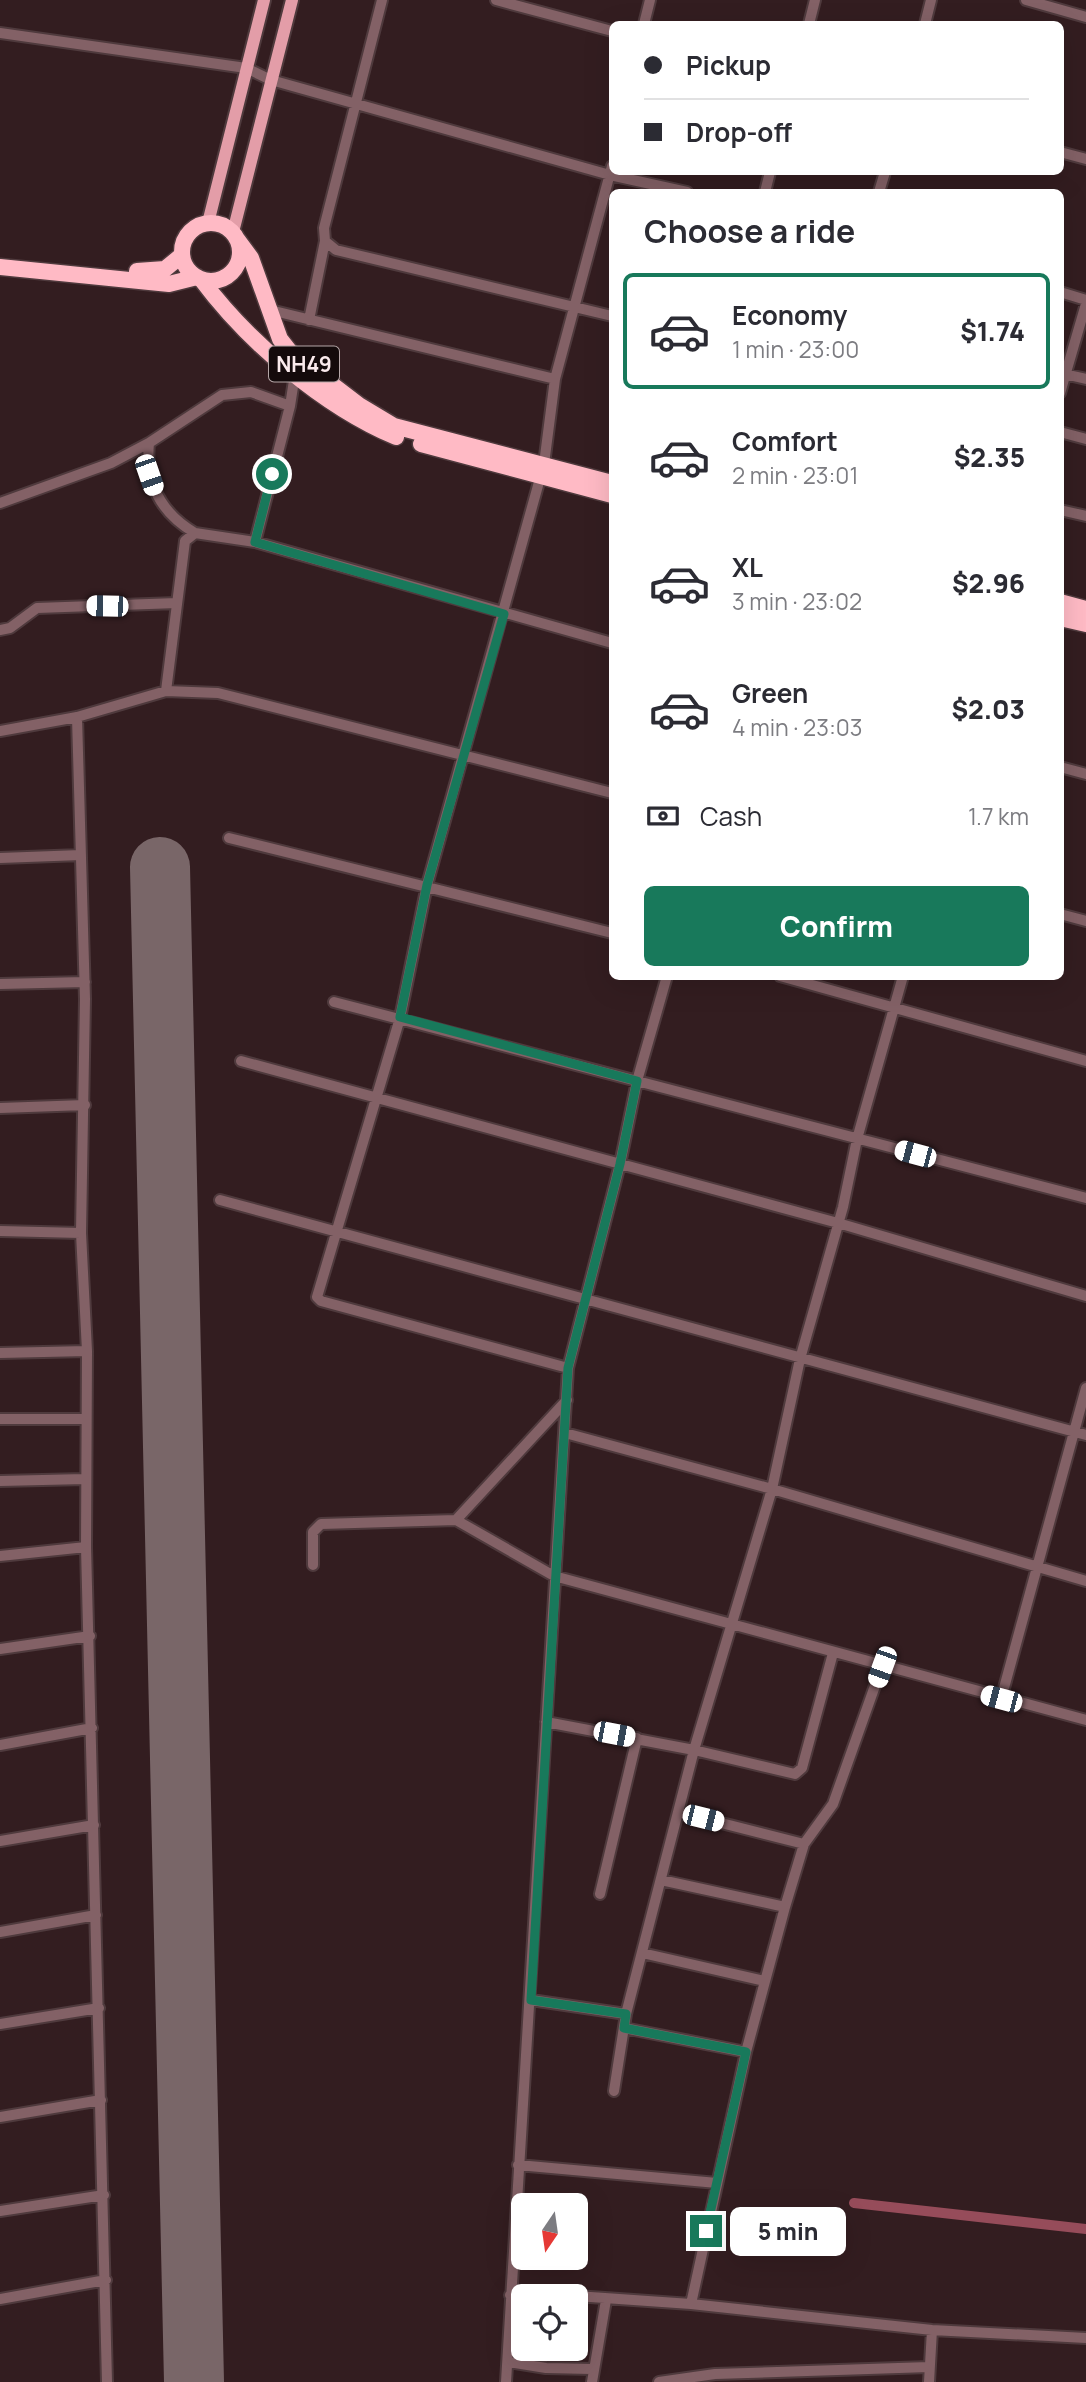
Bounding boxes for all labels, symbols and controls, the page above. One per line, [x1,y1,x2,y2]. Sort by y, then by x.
text: Pickup [686,47,771,83]
text: Drop-off [686,114,792,150]
text: Choose a ride [644,209,855,253]
text: Economy [732,297,847,333]
icon: car [648,300,711,363]
text: $1.74 [960,313,1025,349]
text: 1 min · 23:00 [732,333,859,365]
road number: NH49 [269,346,339,382]
text: Comfort [732,423,838,459]
icon: car [648,426,711,489]
text: $2.35 [954,439,1025,475]
car [133,452,166,498]
route start [256,458,288,490]
text: 2 min · 23:01 [732,459,858,491]
text: XL [732,549,763,585]
icon: car [648,552,711,615]
text: $2.96 [952,565,1025,601]
text: 3 min · 23:02 [732,585,862,617]
car [86,595,129,617]
text: Green [732,675,808,711]
icon: car [648,678,711,741]
text: $2.03 [951,691,1025,727]
text: 4 min · 23:03 [732,711,863,743]
icon: cash [644,797,682,835]
text: Cash [700,798,762,834]
text: 1.7 km [968,800,1029,832]
button: Confirm [644,886,1029,966]
car [892,1138,939,1170]
car [865,1644,900,1690]
car [978,1683,1025,1715]
car [592,1720,637,1748]
car [681,1803,726,1833]
north arrow [511,2193,588,2270]
map controls [511,2193,588,2361]
callout: 5 min [730,2206,846,2256]
route end [690,2215,722,2247]
text: 5 min [758,2215,818,2247]
button: locate [511,2284,588,2361]

